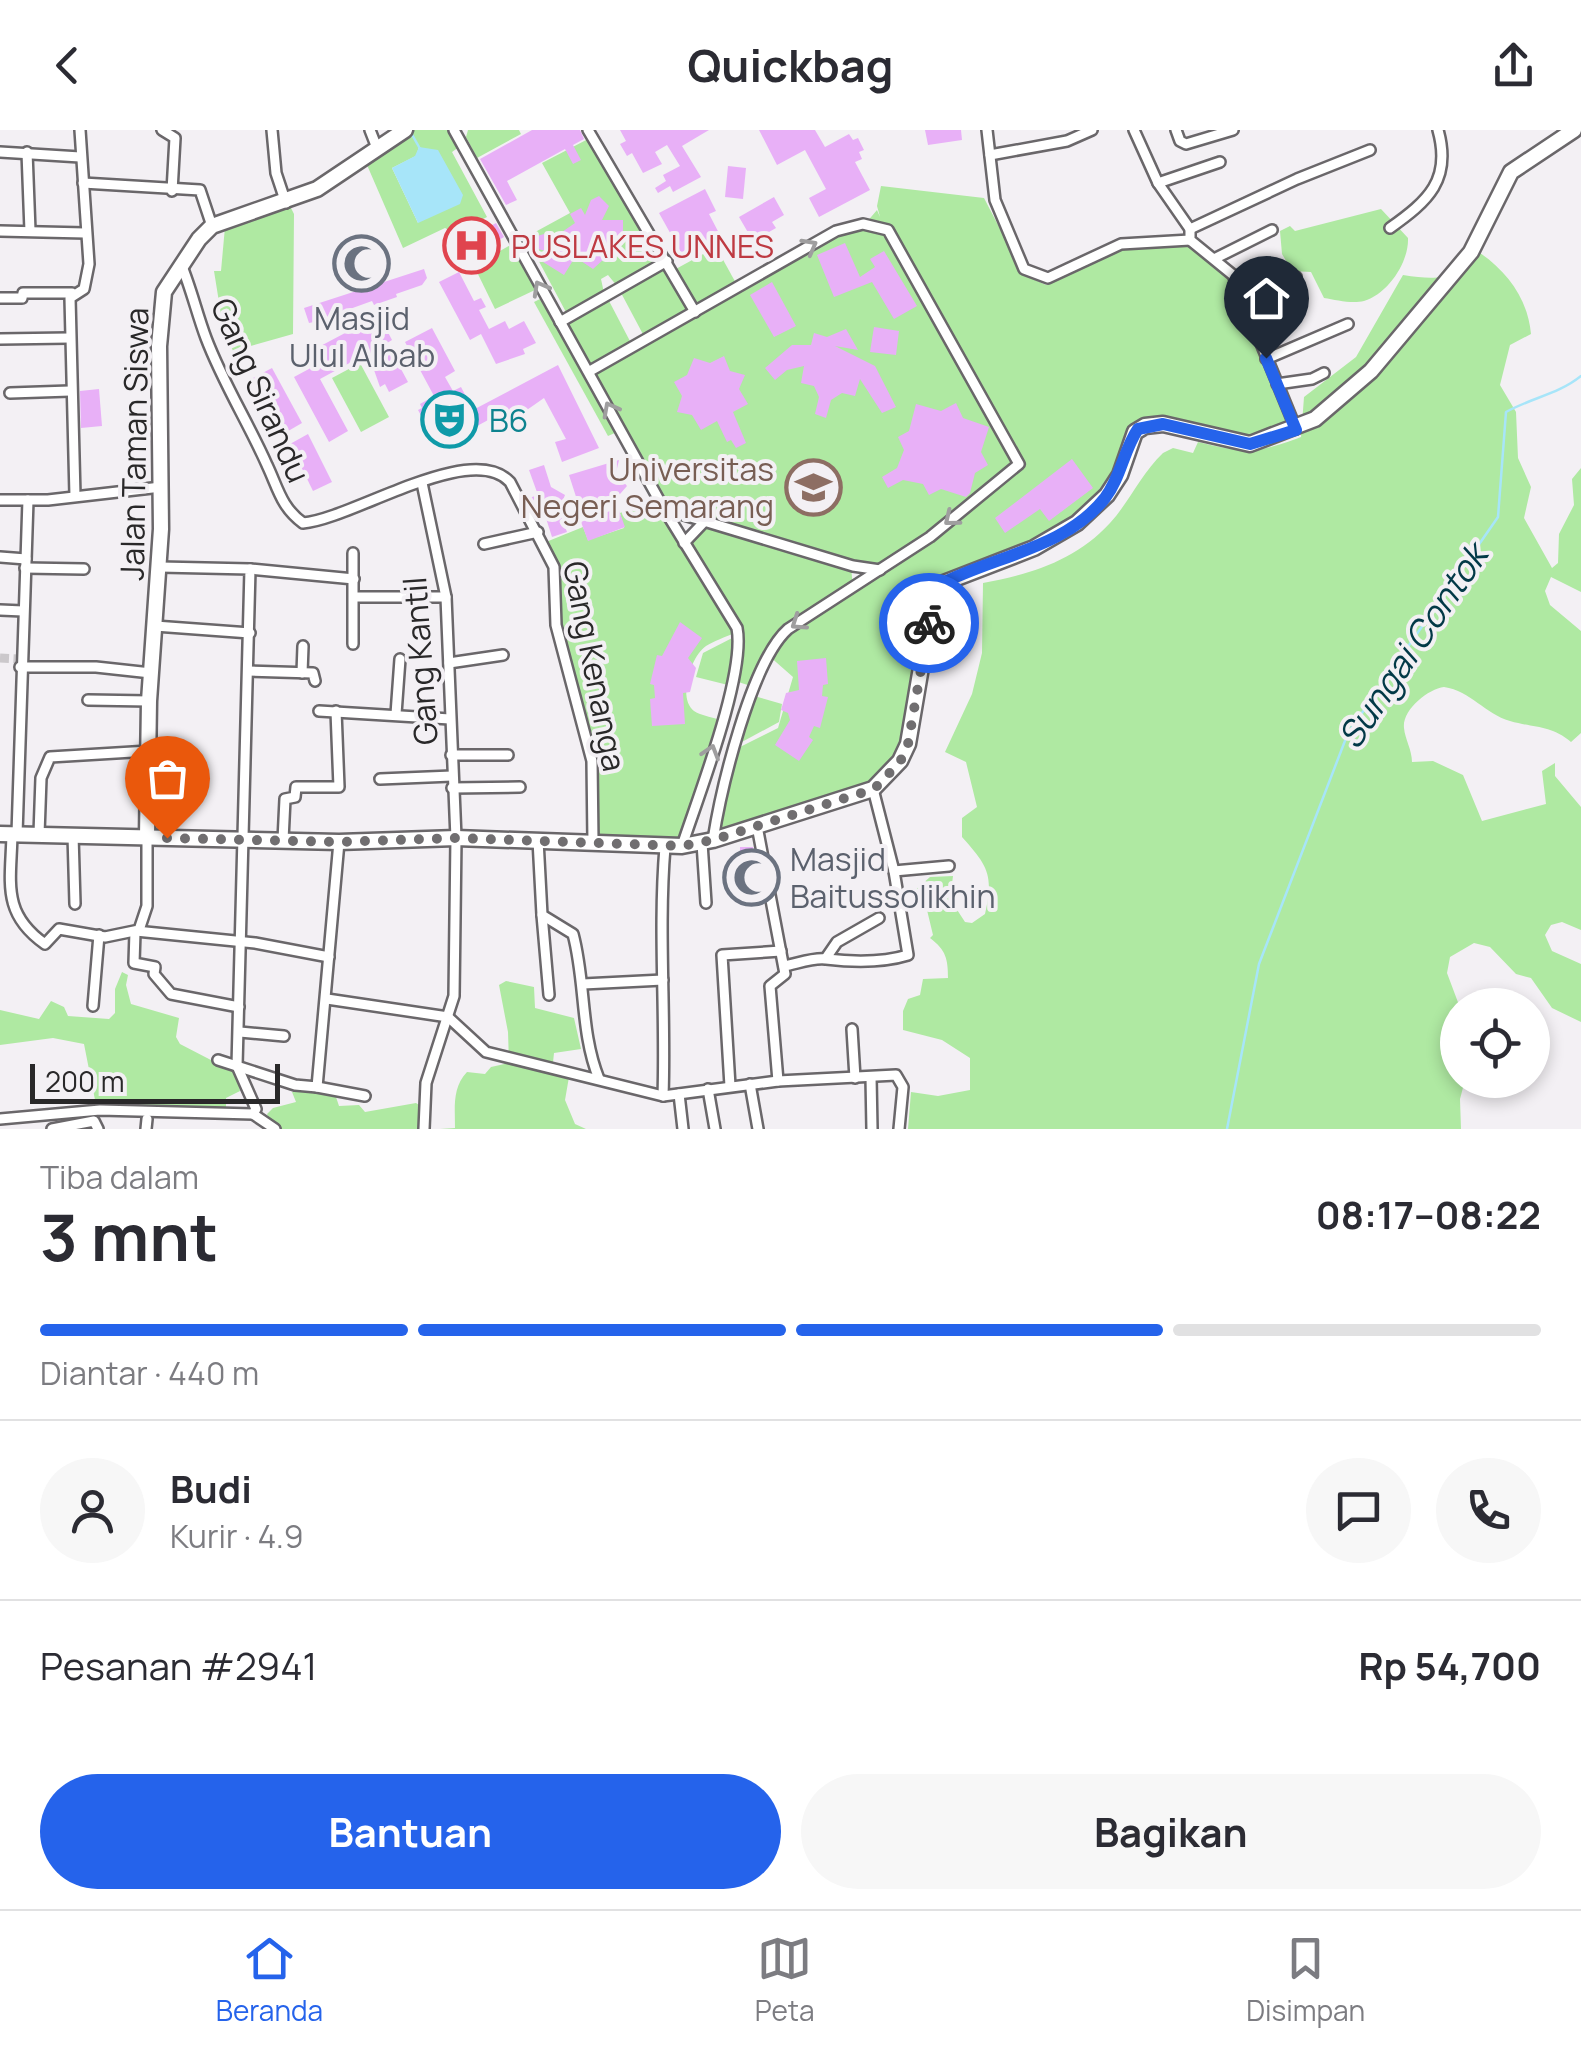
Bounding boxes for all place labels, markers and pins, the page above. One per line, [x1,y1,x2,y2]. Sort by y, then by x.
hospital icon: PUSLAKES UNNES [442,216,502,276]
place label: PUSLAKES UNNES [511,224,774,268]
mosque icon: Masjid Ulul Albab [332,234,392,294]
pin [1224,256,1309,359]
place label: Masjid Ulul Albab [289,296,435,377]
theatre icon: B6 [420,390,480,450]
place label: B6 [489,398,528,442]
place label: Universitas Negeri Semarang [521,447,774,528]
school or university icon: Universitas Negeri Semarang [783,457,843,517]
pin [125,736,210,839]
place label: Masjid Baitussolikhin [790,837,996,918]
mosque icon: Masjid Baitussolikhin [721,847,781,907]

